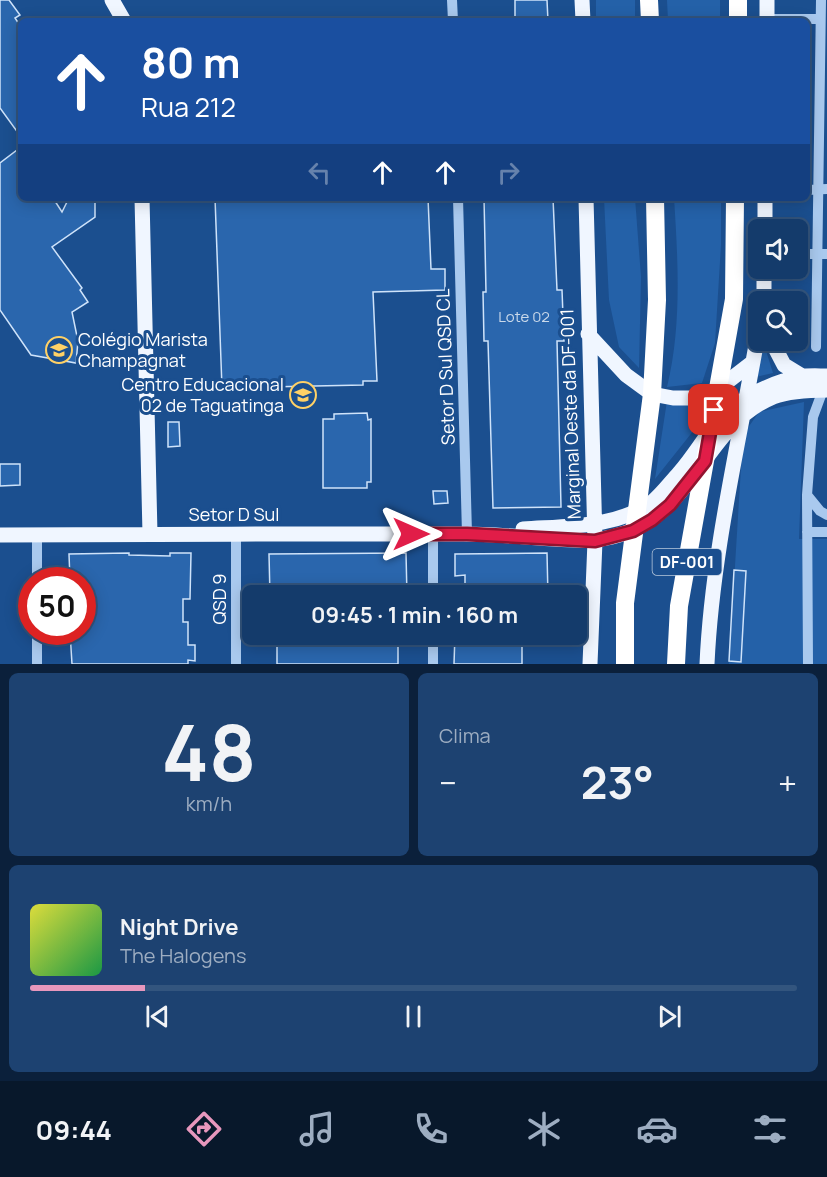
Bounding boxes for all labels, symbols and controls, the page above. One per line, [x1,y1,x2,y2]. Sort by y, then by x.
text: 80 m [141,33,241,91]
icon: ahead [42,42,120,120]
text: Rua 212 [141,88,236,125]
icon: left [303,156,336,189]
icon: ahead [366,156,399,189]
icon: ahead [429,156,462,189]
icon: right [492,156,525,189]
map controls [748,219,808,351]
button: sound [748,219,808,279]
street label: Setor D Sul QSD CL [430,288,460,446]
button: search [748,291,808,351]
house number: Lote 02 [498,306,550,327]
street label: Marginal Oeste da DF-001 [554,308,586,520]
place label: Colégio Marista Champagnat [78,327,208,372]
school or university icon: Colégio Marista Champagnat [44,335,74,365]
place label: Centro Educacional 02 de Taguatinga [121,372,284,417]
school or university icon: Centro Educacional 02 de Taguatinga [288,380,318,410]
pin [688,384,739,435]
icon: arrive [697,393,730,426]
street label: Setor D Sul [189,502,279,526]
position arrow [379,502,443,566]
road number: DF-001 [652,549,722,575]
speed limit sign: 50 [18,567,96,645]
street label: QSD 9 [207,574,231,624]
text: 09:45 · 1 min · 160 m [311,600,518,630]
text: 48 [161,698,257,804]
text: Clima [439,722,491,749]
text: 23° [581,751,654,813]
text: − [439,760,457,805]
text: + [778,760,797,805]
text: km/h [186,790,232,817]
text: Night Drive [120,912,239,942]
text: The Halogens [120,942,246,969]
icon: previous [141,1000,174,1033]
icon: pause [397,1000,430,1033]
icon: next [653,1000,686,1033]
icon: directions [183,1108,225,1150]
icon: music [296,1108,338,1150]
icon: phone [410,1108,452,1150]
icon: climate [523,1108,565,1150]
icon: car [636,1108,678,1150]
icon: filters [749,1108,791,1150]
text: 09:44 [36,1111,112,1148]

